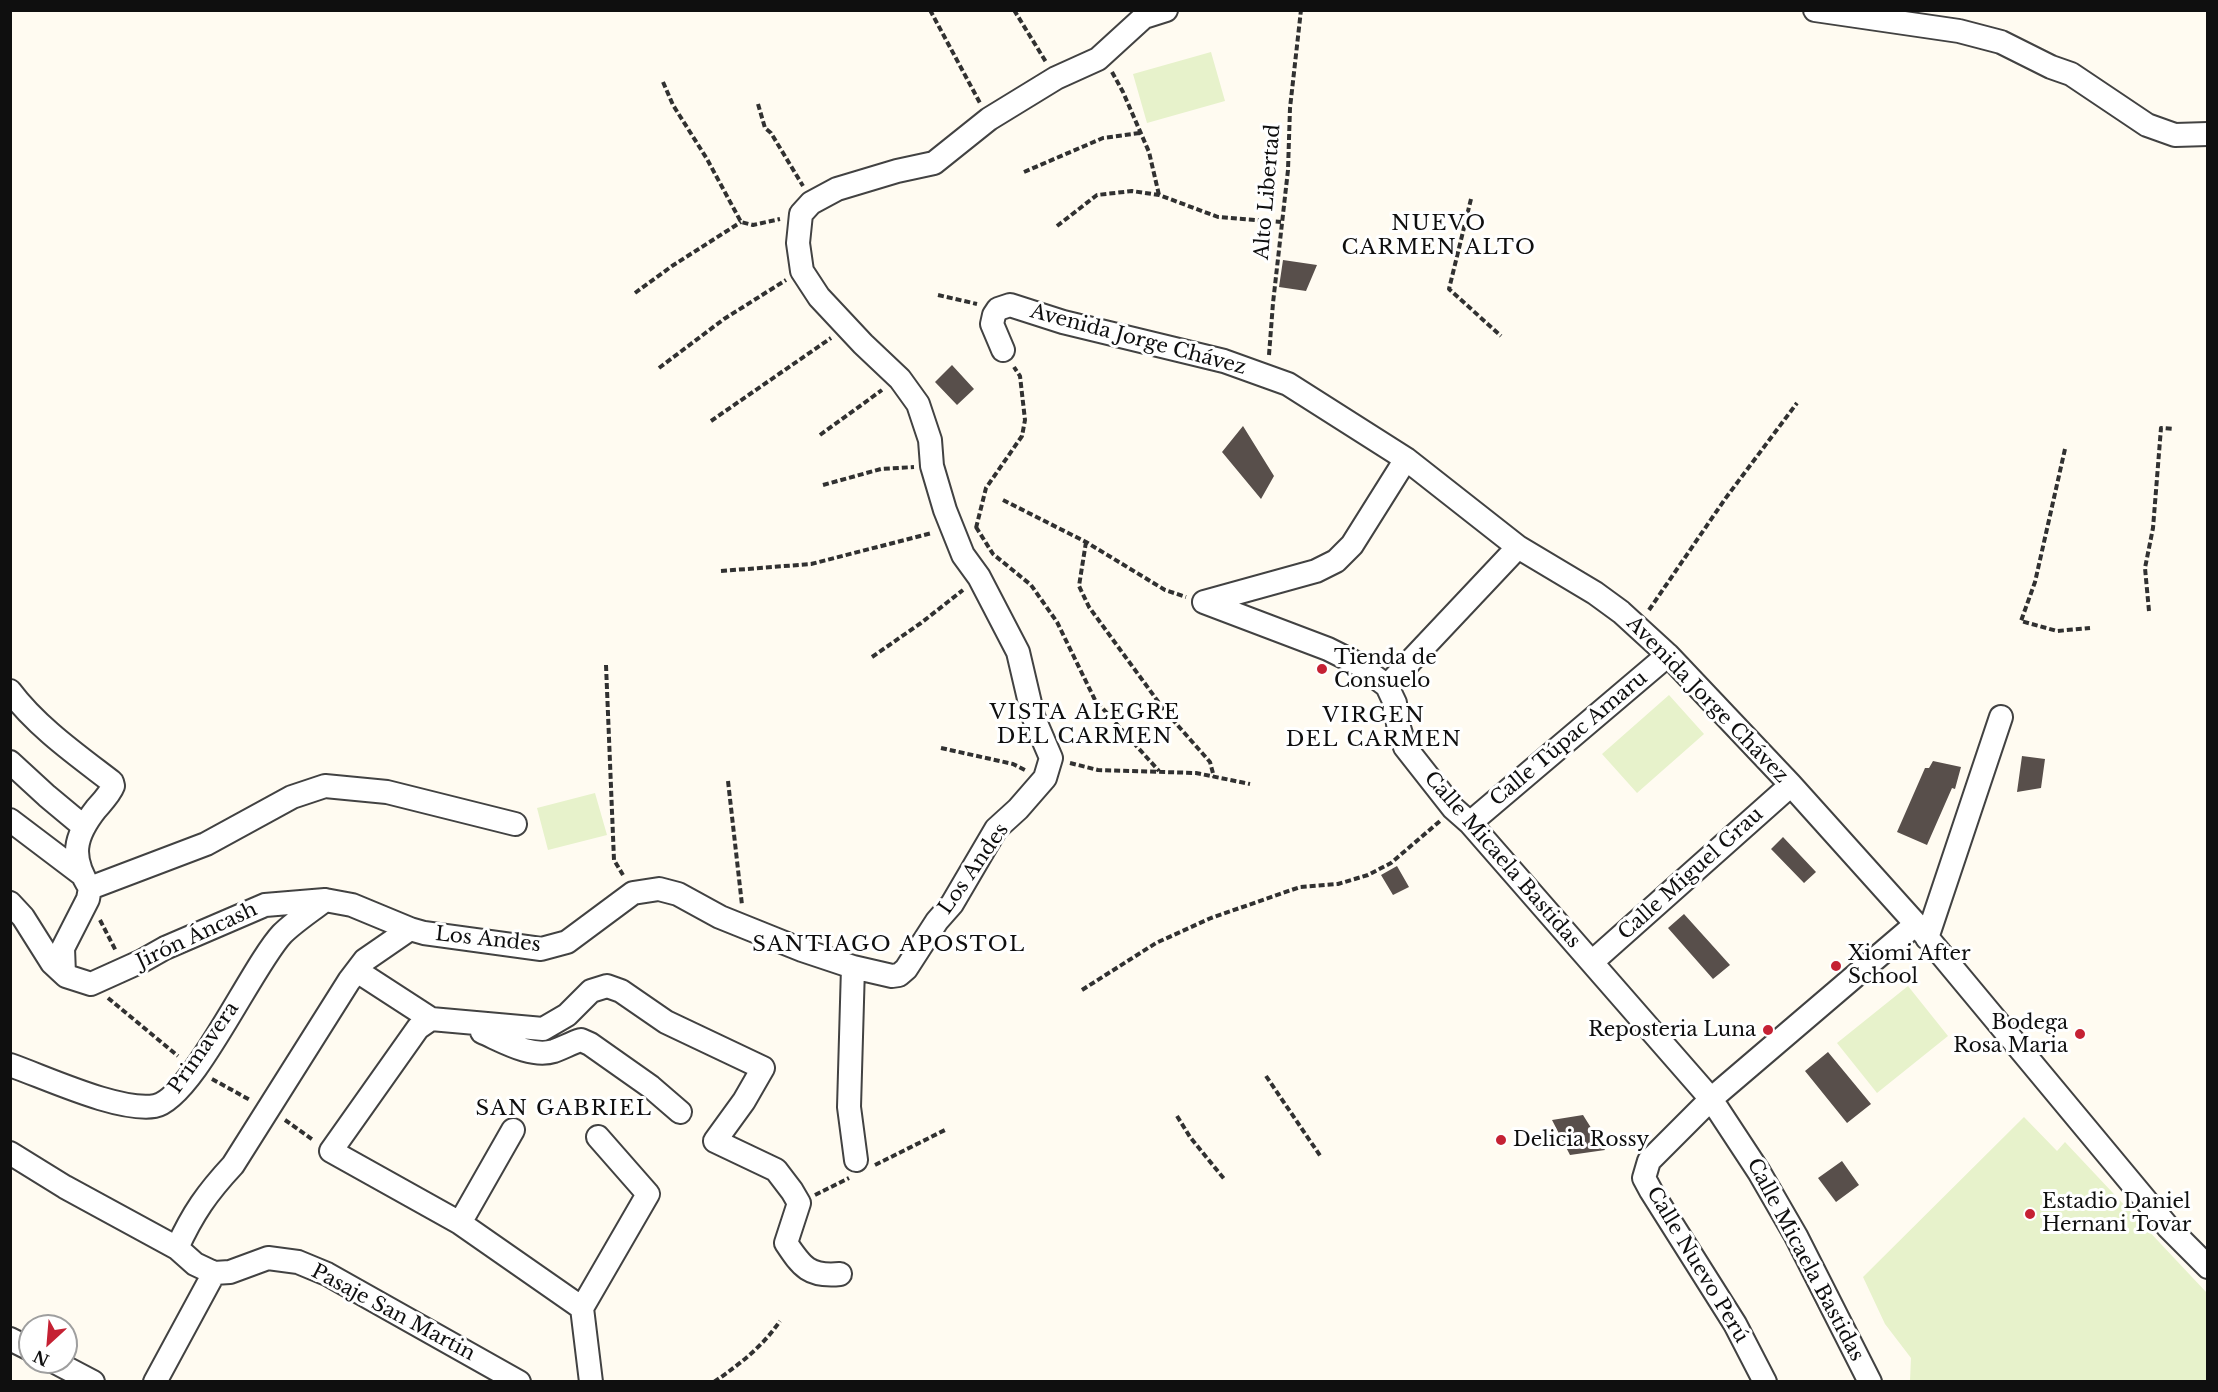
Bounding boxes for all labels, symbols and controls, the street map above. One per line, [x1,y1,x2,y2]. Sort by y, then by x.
street label: Alto Libertad [1250,123,1286,261]
district label: NUEVO CARMEN ALTO [1342,211,1536,261]
street label: Avenida Jorge Chávez [1028,300,1248,380]
street label: Avenida Jorge Chávez [1621,612,1793,788]
place label: Tienda de Consuelo [1334,646,1437,693]
marker: Tienda de Consuelo [1315,662,1329,676]
street label: Calle Túpac Amaru [1486,666,1652,812]
district label: VISTA ALEGRE DEL CARMEN [990,700,1180,750]
district label: VIRGEN DEL CARMEN [1286,703,1462,753]
street label: Calle Micaela Bastidas [1419,767,1585,953]
street label: Calle Miguel Grau [1614,803,1768,945]
street label: Los Andes [934,819,1014,919]
street label: Jirón Áncash [133,898,261,974]
street label: Los Andes [434,923,542,957]
district label: SANTIAGO APOSTOL [752,932,1026,958]
place label: Xiomi After School [1848,942,1971,989]
marker: Xiomi After School [1829,959,1843,973]
street label: Primavera [164,998,244,1098]
place label: Bodega Rosa Maria [1953,1011,2068,1058]
place label: Reposteria Luna [1588,1018,1756,1042]
marker: Reposteria Luna [1761,1023,1775,1037]
marker: Bodega Rosa Maria [2073,1027,2087,1041]
district label: SAN GABRIEL [476,1096,652,1122]
place label: Delicia Rossy [1513,1128,1649,1152]
marker: Delicia Rossy [1494,1133,1508,1147]
street label: Calle Micaela Bastidas [1741,1155,1869,1365]
street label: Calle Nuevo Perú [1641,1183,1753,1347]
place label: Estadio Daniel Hernani Tovar [2042,1190,2191,1237]
marker: Estadio Daniel Hernani Tovar [2023,1207,2037,1221]
street label: Pasaje San Martin [307,1260,479,1366]
north arrow [18,1314,78,1374]
text: N [30,1346,52,1371]

